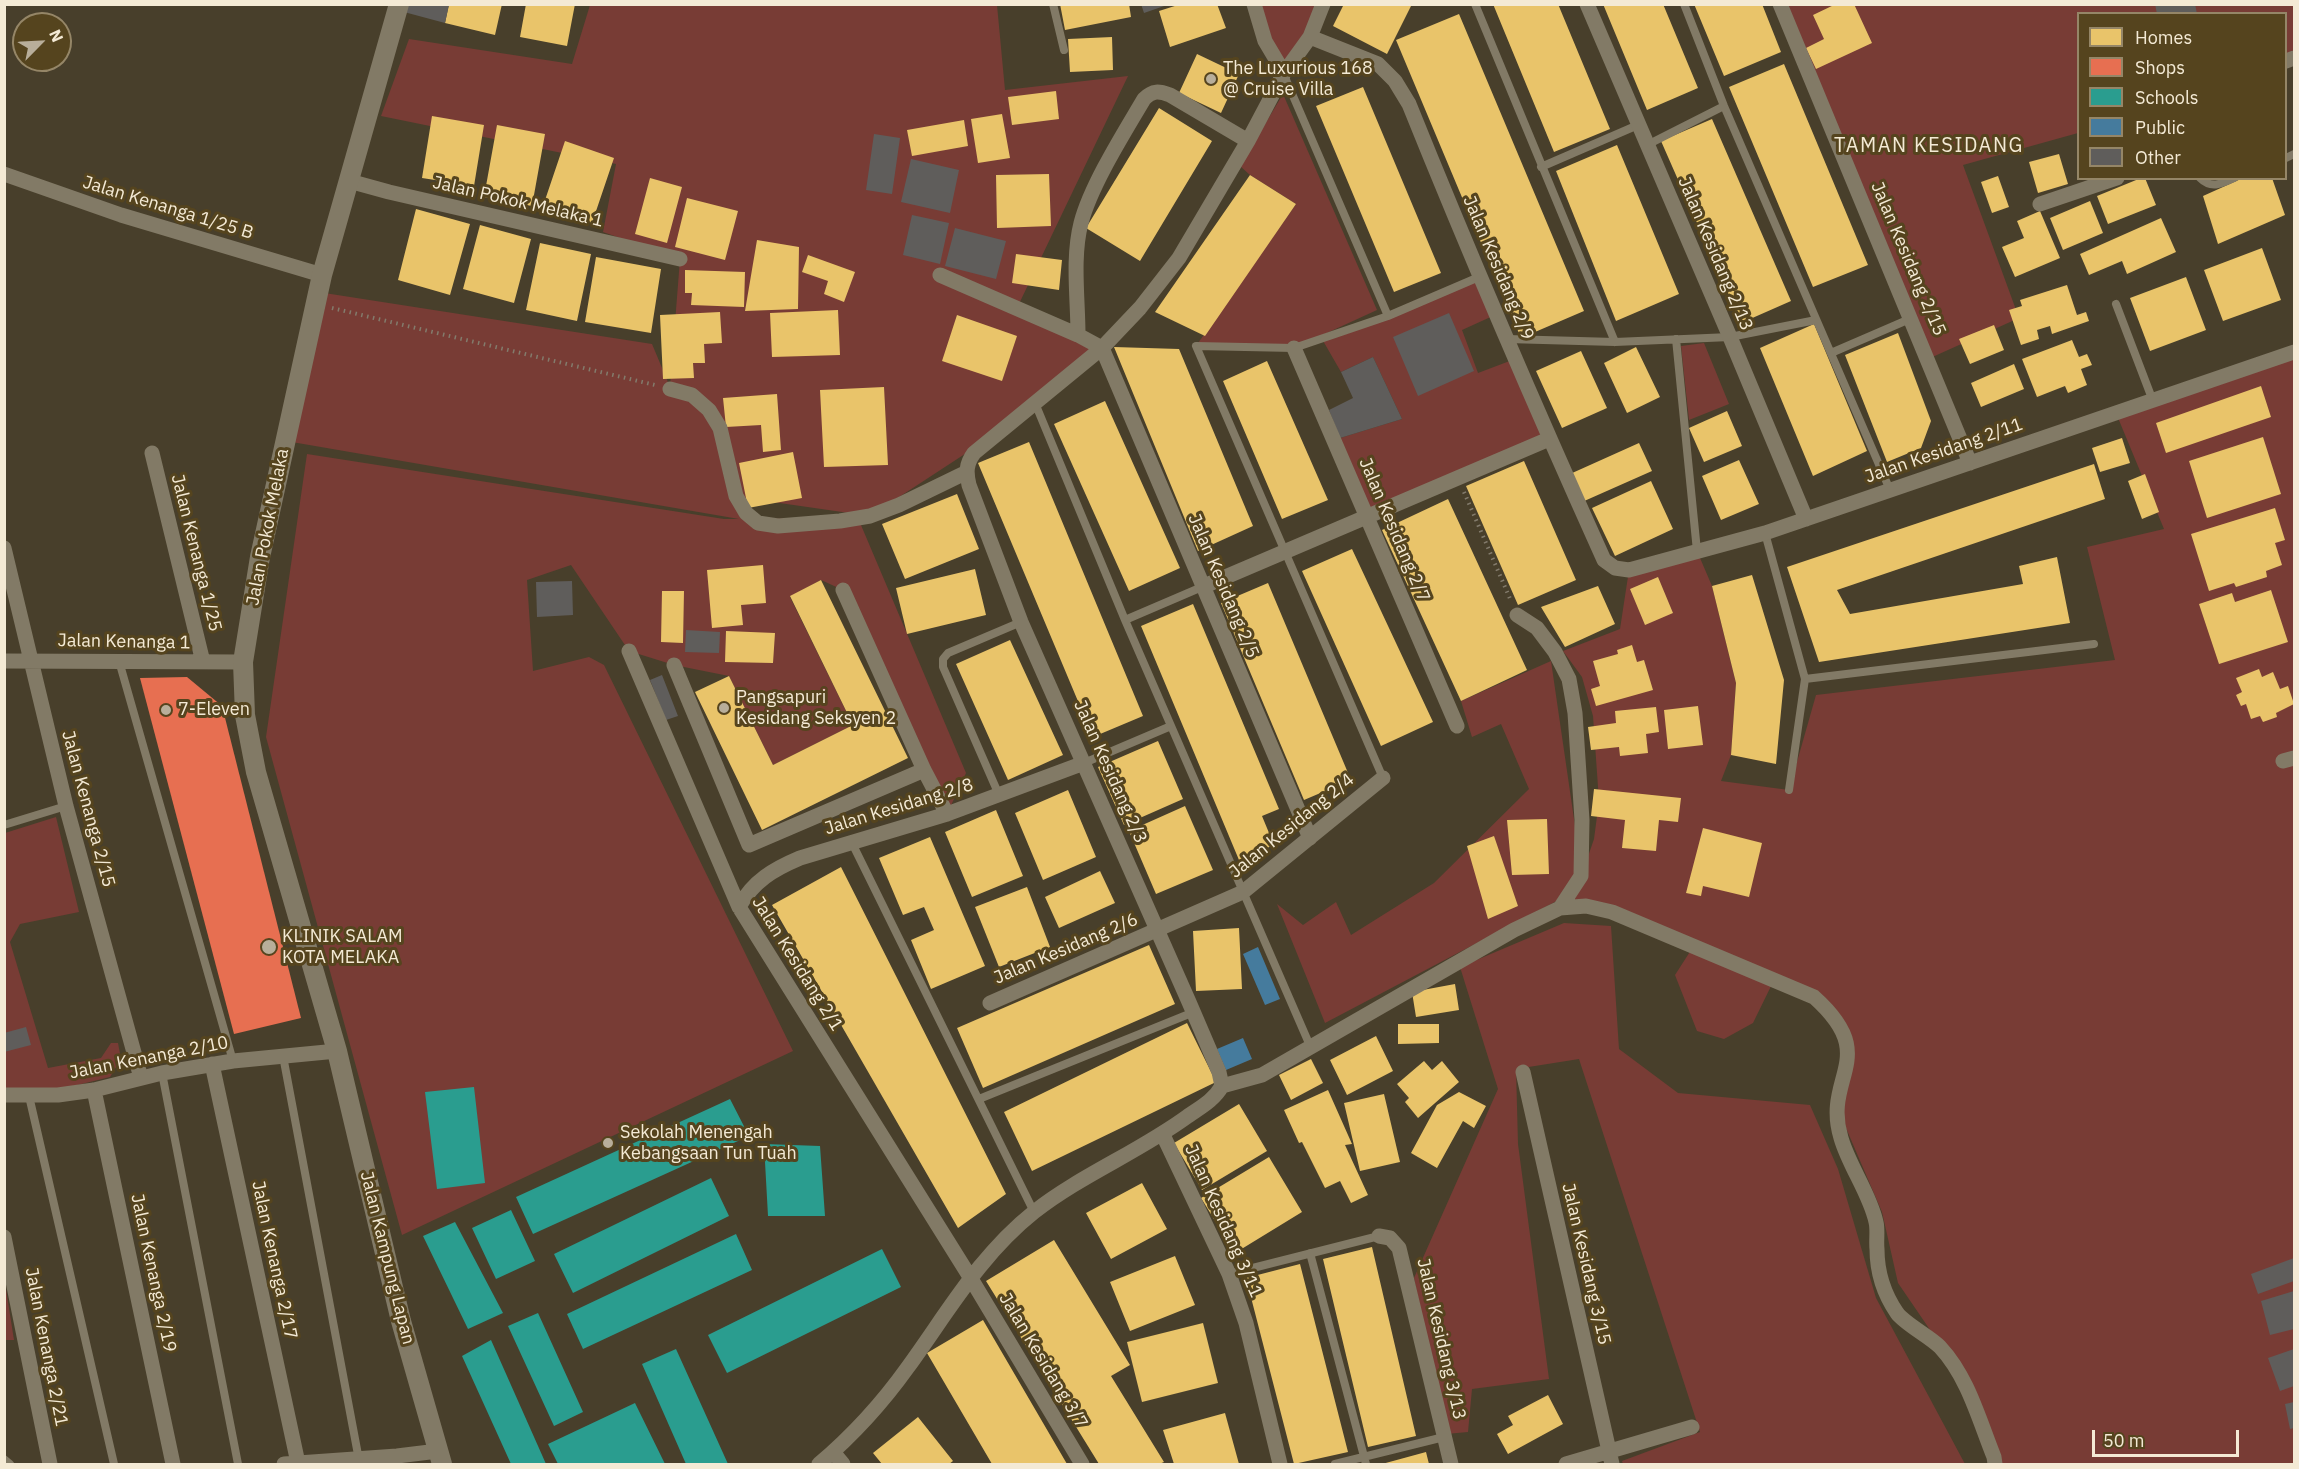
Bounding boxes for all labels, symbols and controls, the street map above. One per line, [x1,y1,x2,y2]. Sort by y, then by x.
north arrow [12,12,72,72]
legend [2077,12,2287,180]
text: N [45,26,68,45]
text: Homes [2135,26,2192,49]
text: Shops [2135,56,2185,79]
place label: The Luxurious 168 @ Cruise Villa [1223,58,1373,100]
marker: The Luxurious 168 @ Cruise Villa [1204,72,1218,86]
text: Schools [2135,86,2199,109]
text: Public [2135,116,2185,139]
district label: TAMAN KESIDANG [1834,134,2024,158]
text: Other [2135,146,2181,169]
street label: Jalan Kenanga 1/25 B [80,172,256,244]
street label: Jalan Pokok Melaka 1 [431,172,605,232]
street label: Jalan Kesidang 2/13 [1673,174,1757,334]
street label: Jalan Kesidang 2/15 [1866,179,1950,339]
street label: Jalan Kesidang 2/9 [1458,193,1538,343]
street label: Jalan Kesidang 2/11 [1862,414,2026,488]
street label: Jalan Pokok Melaka [242,447,294,607]
street label: Jalan Kesidang 2/7 [1354,455,1434,605]
street label: Jalan Kenanga 1/25 [166,472,226,634]
street label: Jalan Kesidang 2/5 [1183,511,1263,661]
street label: Jalan Kenanga 1 [57,630,191,654]
place label: Pangsapuri Kesidang Seksyen 2 [736,687,896,730]
street label: Jalan Kesidang 2/3 [1069,697,1151,847]
place label: 7-Eleven [178,699,250,721]
marker: Pangsapuri Kesidang Seksyen 2 [717,701,731,715]
marker: 7-Eleven [159,703,173,717]
street label: Jalan Kenanga 2/15 [57,728,119,890]
street label: Jalan Kesidang 2/4 [1225,769,1359,883]
street label: Jalan Kesidang 2/8 [822,774,976,840]
street label: Jalan Kesidang 2/1 [747,893,847,1035]
street label: Jalan Kesidang 2/6 [991,909,1141,989]
place label: KLINIK SALAM KOTA MELAKA [282,926,403,968]
marker: KLINIK SALAM KOTA MELAKA [260,938,278,956]
street label: Jalan Kenanga 2/10 [68,1032,230,1084]
place label: Sekolah Menengah Kebangsaan Tun Tuah [620,1122,797,1164]
marker: Sekolah Menengah Kebangsaan Tun Tuah [601,1136,615,1150]
street label: Jalan Kesidang 3/11 [1180,1141,1266,1301]
street label: Jalan Kampung Lapan [355,1169,419,1347]
street label: Jalan Kenanga 2/17 [247,1179,301,1341]
street label: Jalan Kesidang 3/15 [1557,1181,1615,1347]
street label: Jalan Kenanga 2/19 [126,1192,180,1354]
street label: Jalan Kesidang 3/13 [1412,1256,1470,1422]
street label: Jalan Kenanga 2/21 [20,1266,72,1428]
street label: Jalan Kesidang 3/7 [994,1289,1092,1433]
scale bar [2095,1418,2242,1456]
text: 50 m [2103,1429,2145,1452]

